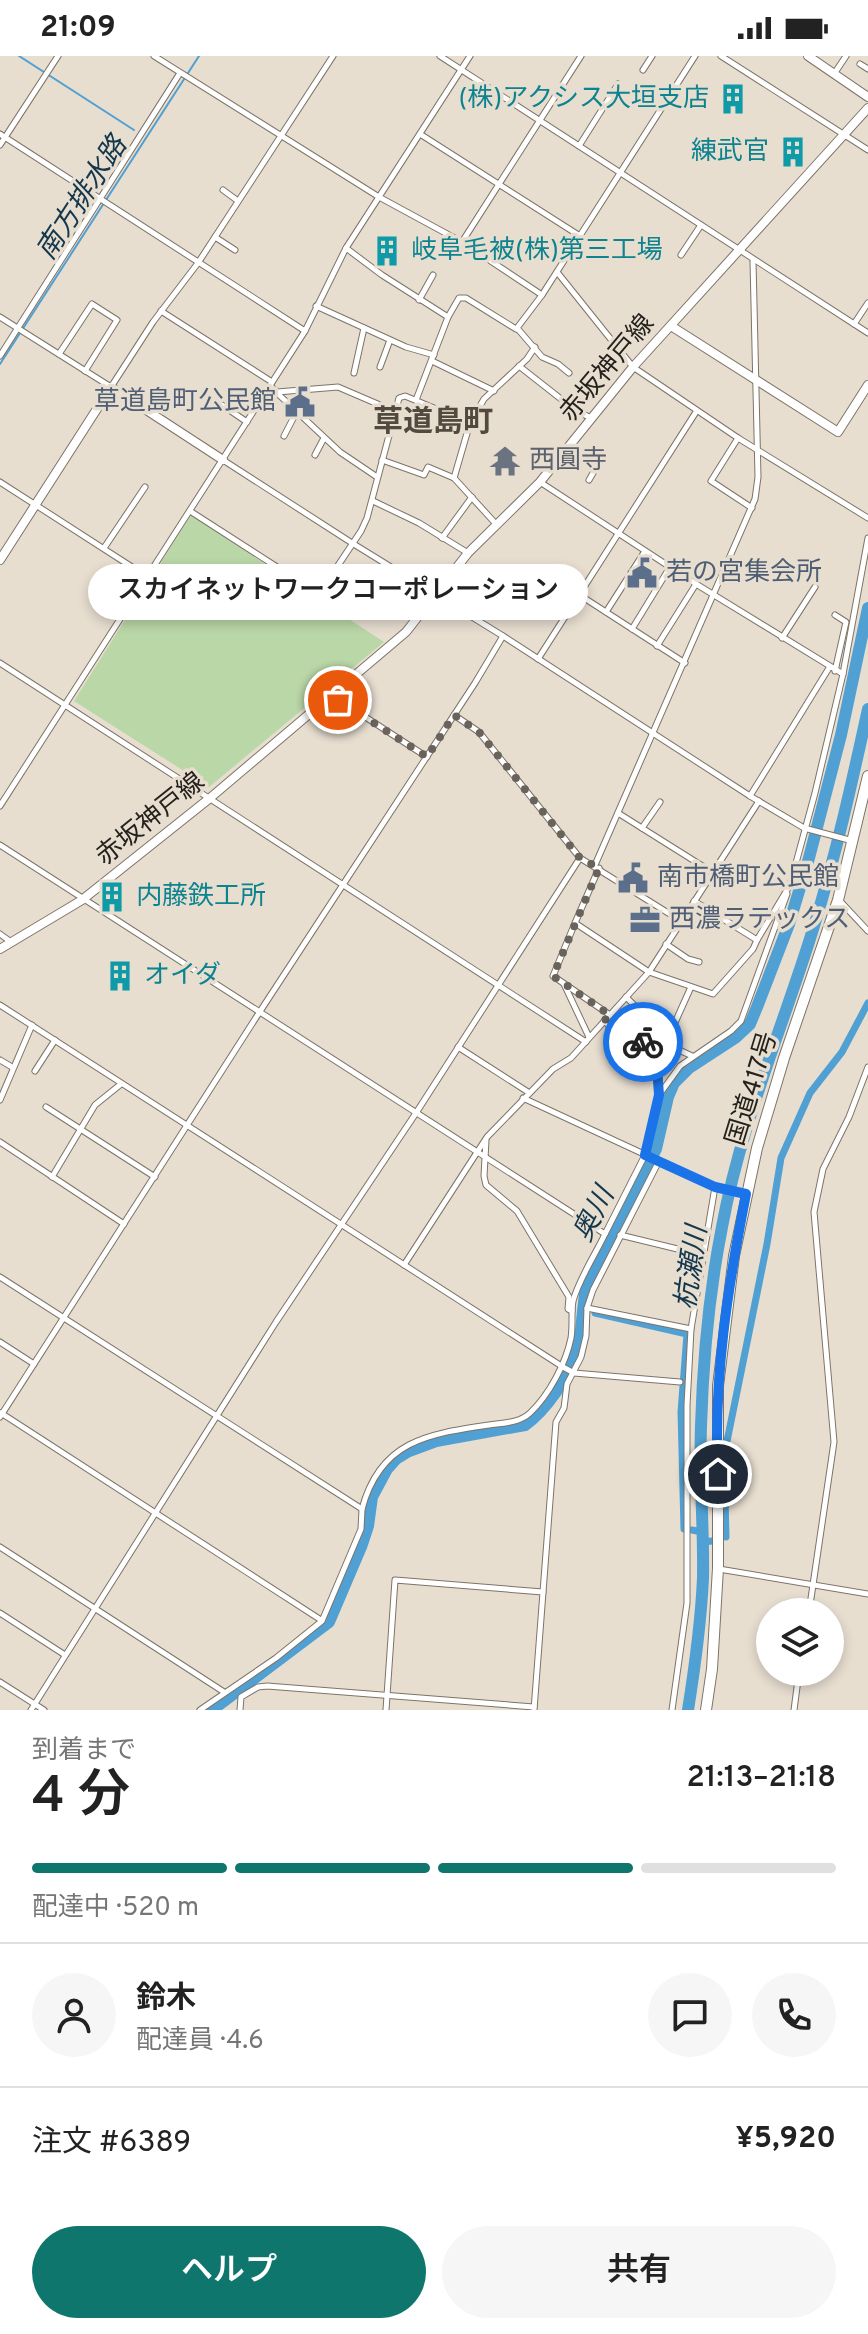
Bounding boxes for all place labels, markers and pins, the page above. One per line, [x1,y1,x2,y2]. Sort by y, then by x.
building icon: (株)アクシス大垣支店 [716,82,750,116]
place label: (株)アクシス大垣支店 [458,83,709,116]
building icon: 練武官 [776,135,810,169]
place label: 練武官 [691,136,769,169]
building icon: 岐阜毛被(株)第三工場 [370,234,404,268]
place label: 岐阜毛被(株)第三工場 [411,235,663,268]
public building icon: 草道島町公民館 [283,385,317,419]
place label: 草道島町公民館 [94,386,276,419]
temple icon: 西圓寺 [488,444,522,478]
place label: 西圓寺 [529,445,607,478]
public building icon: 若の宮集会所 [625,556,659,590]
place label: 若の宮集会所 [666,557,822,590]
callout: スカイネットワークコーポレーション [88,564,588,620]
pin [304,666,372,734]
public building icon: 南市橋町公民館 [616,861,650,895]
place label: 南市橋町公民館 [657,862,839,895]
building icon: 内藤鉄工所 [95,880,129,914]
place label: 内藤鉄工所 [136,881,266,914]
office icon: 西濃ラテックス [628,903,662,937]
place label: 西濃ラテックス [669,904,850,937]
building icon: オイダ [103,959,137,993]
place label: オイダ [144,960,221,993]
pin [684,1440,752,1508]

